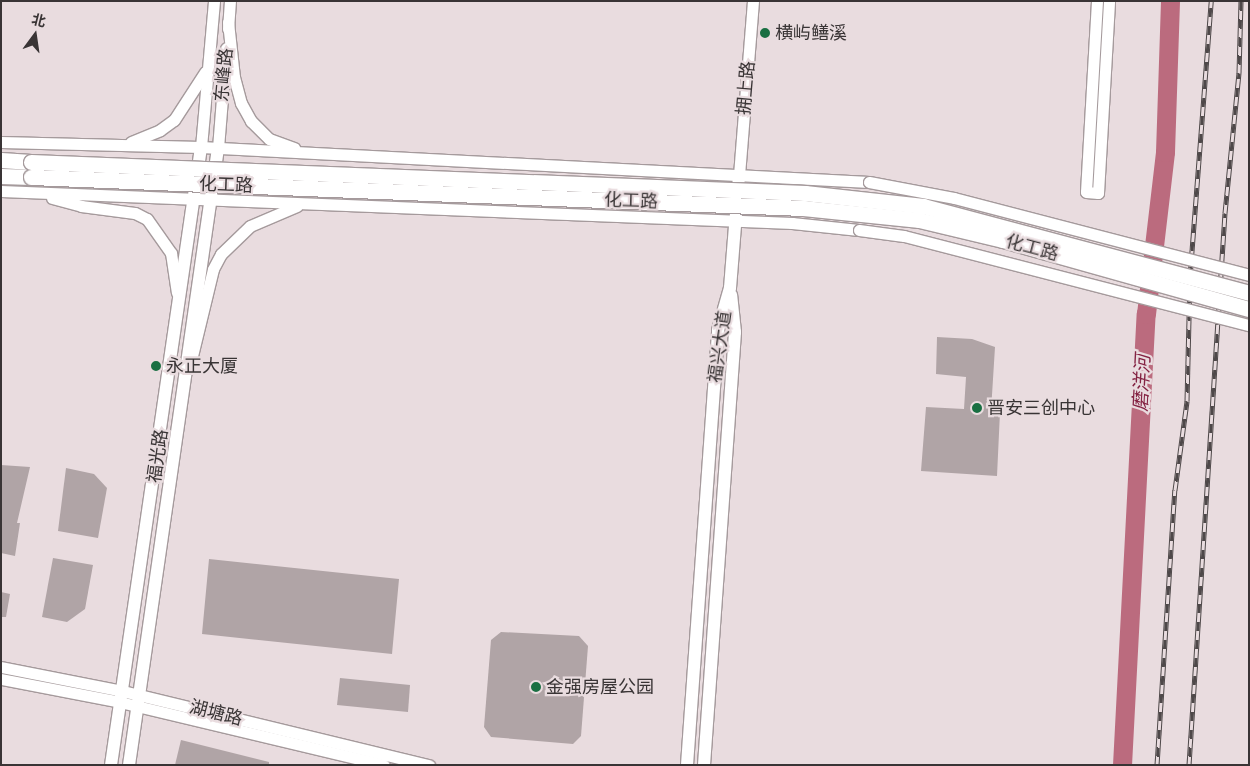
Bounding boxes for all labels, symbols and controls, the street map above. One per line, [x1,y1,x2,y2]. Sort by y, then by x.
north arrow [10,10,60,60]
text: 北 [30,10,48,31]
place label: 横屿鳝溪 [775,22,847,44]
marker: 横屿鳝溪 [759,27,771,39]
street label: 东峰路 [211,47,237,103]
street label: 拥上路 [733,60,759,116]
street label: 化工路 [199,173,253,197]
street label: 化工路 [604,189,658,213]
street label: 化工路 [1003,231,1061,265]
street label: 福兴大道 [704,310,736,384]
water label: 磨洋河 [1129,354,1155,412]
place label: 永正大厦 [166,355,238,377]
marker: 永正大厦 [150,360,162,372]
place label: 晋安三创中心 [987,397,1095,419]
marker: 晋安三创中心 [971,402,983,414]
street label: 福光路 [144,428,172,484]
place label: 金强房屋公园 [546,676,654,698]
marker: 金强房屋公园 [530,681,542,693]
street label: 湖塘路 [187,696,245,730]

